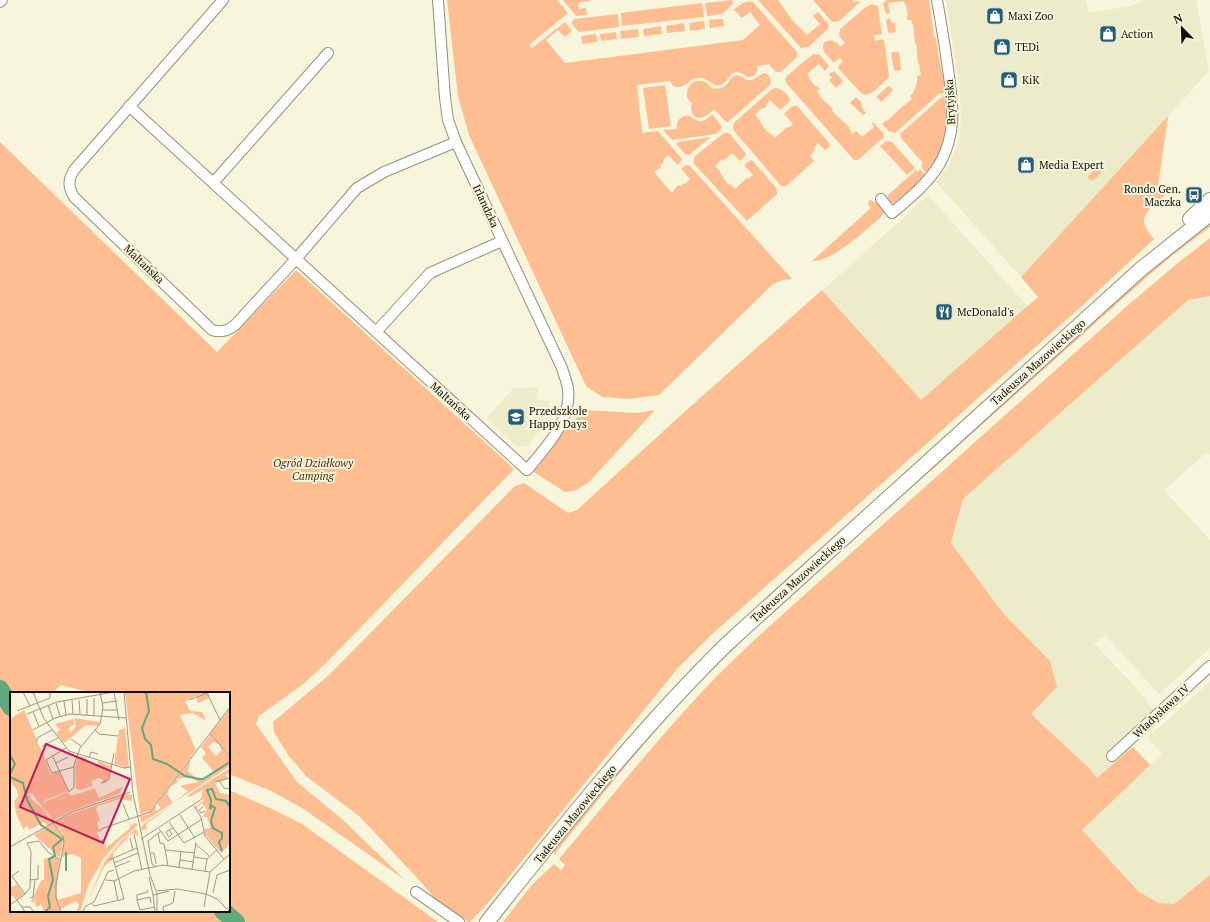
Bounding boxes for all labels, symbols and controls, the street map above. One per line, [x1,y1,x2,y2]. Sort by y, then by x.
shop icon: Maxi Zoo [985,6,1005,26]
north arrow [1162,8,1202,48]
place label: Maxi Zoo [1008,9,1053,23]
text: N [1172,10,1185,27]
shop icon: Action [1098,24,1118,44]
place label: Action [1121,27,1154,41]
shop icon: TEDi [992,37,1012,57]
place label: TEDi [1015,40,1039,54]
shop icon: KiK [999,70,1019,90]
place label: KiK [1022,73,1040,87]
street label: Brytyjska [942,78,958,125]
shop icon: Media Expert [1016,155,1036,175]
place label: Media Expert [1039,158,1104,172]
street label: Irlandzka [470,182,502,230]
place label: Rondo Gen. Maczka [1124,182,1181,209]
bus stop icon: Rondo Gen. Maczka [1184,185,1204,205]
street label: Maltańska [121,241,167,287]
restaurant icon: McDonald's [934,302,954,322]
place label: McDonald's [957,305,1014,319]
street label: Tadeusza Mazowieckiego [988,316,1088,408]
street label: Maltańska [428,379,475,423]
place label: Przedszkole Happy Days [529,404,588,431]
school or university icon: Przedszkole Happy Days [506,407,526,427]
park label: Ogród Działkowy Camping [273,456,354,483]
street label: Tadeusza Mazowieckiego [748,533,848,625]
street label: Władysława IV [1130,681,1193,741]
inset map [10,692,230,912]
street label: Tadeusza Mazowieckiego [531,762,619,866]

